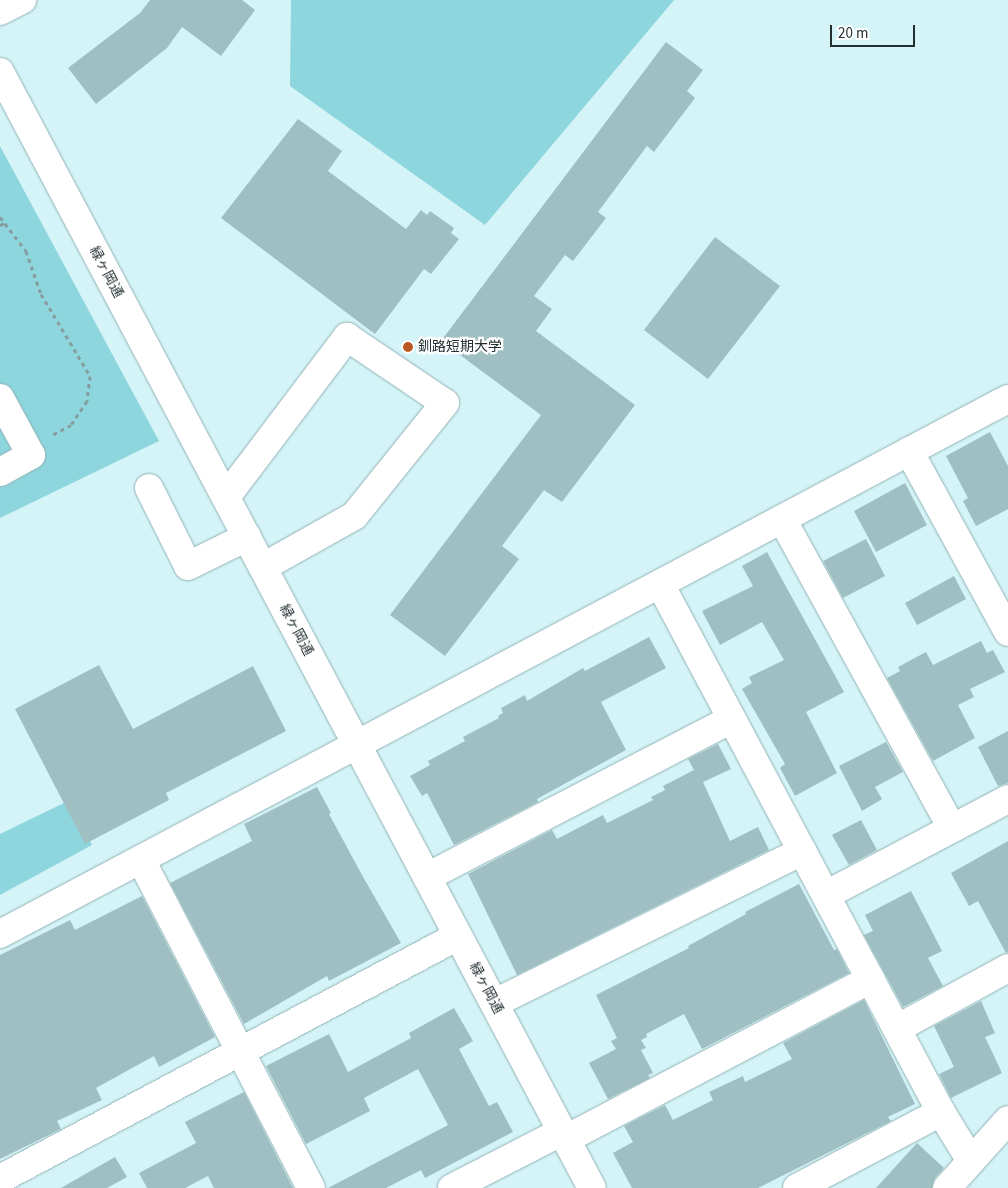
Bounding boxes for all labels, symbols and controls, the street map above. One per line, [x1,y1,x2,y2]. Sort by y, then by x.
scale bar [833,15,918,47]
text: 20 m [838,23,868,44]
street label: 緑ヶ岡通 [85,243,127,301]
place label: 釧路短期大学 [418,339,502,355]
marker: 釧路短期大学 [402,341,414,353]
street label: 緑ヶ岡通 [275,601,317,659]
street label: 緑ヶ岡通 [465,959,507,1017]

